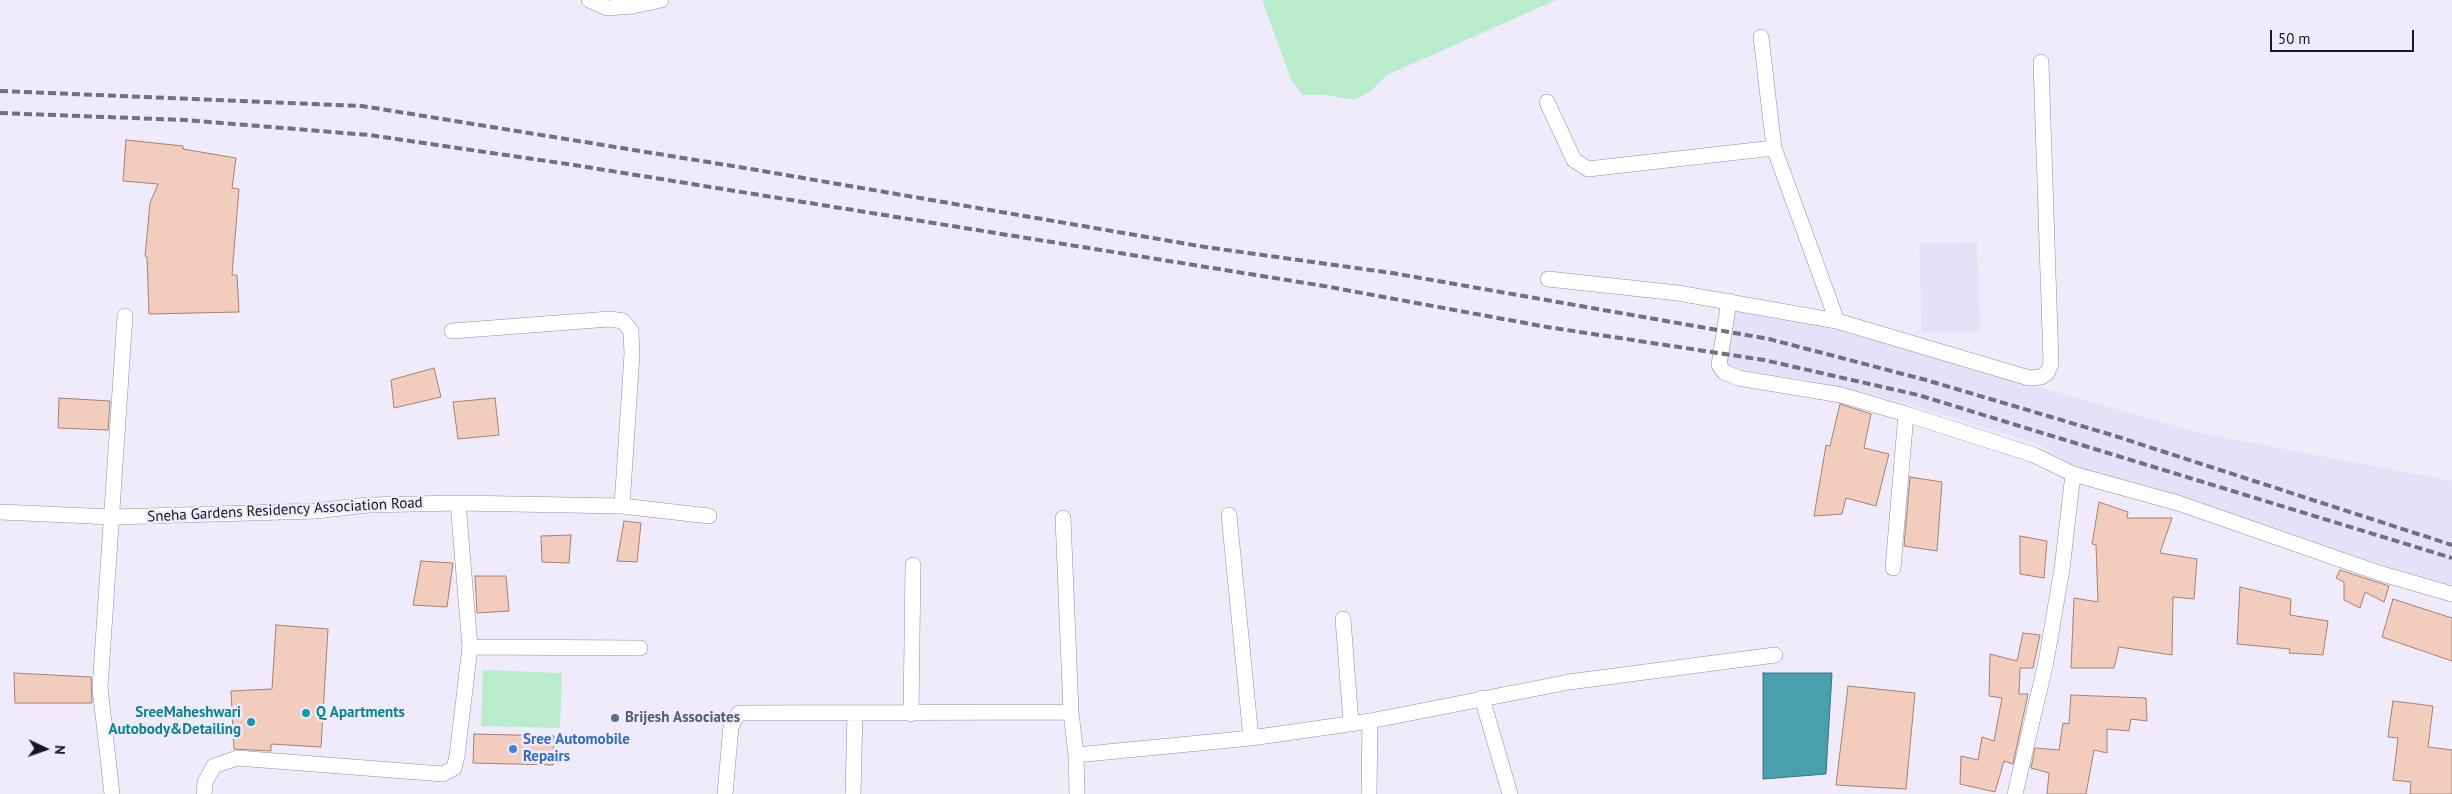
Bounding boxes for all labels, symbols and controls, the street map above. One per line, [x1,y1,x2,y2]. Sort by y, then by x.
scale bar [2272,20,2416,52]
text: 50 m [2278,29,2311,48]
street label: Sneha Gardens Residency Association Road [147,494,423,526]
place label: SreeMaheshwari Autobody&Detailing [108,704,241,739]
place label: Q Apartments [316,704,405,722]
marker: Q Apartments [300,707,312,719]
place label: Brijesh Associates [625,709,740,727]
marker: Brijesh Associates [609,712,621,724]
marker: SreeMaheshwari Autobody&Detailing [245,716,257,728]
north arrow [20,724,70,774]
place label: Sree Automobile Repairs [523,731,630,766]
marker: Sree Automobile Repairs [507,743,519,755]
text: N [51,745,69,755]

